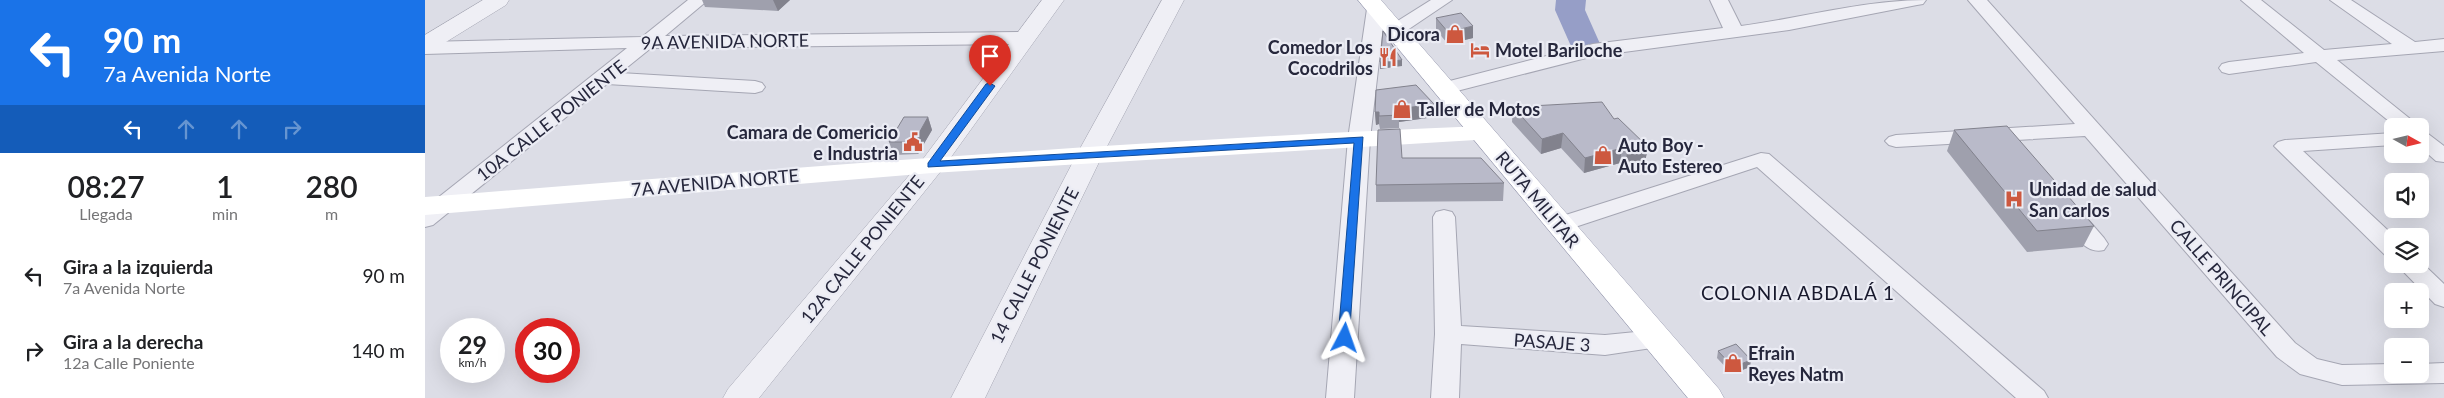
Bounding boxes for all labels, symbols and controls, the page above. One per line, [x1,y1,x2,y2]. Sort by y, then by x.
text: 90 m [103,18,181,60]
icon: left [20,20,85,85]
place label: Dicora [1387,23,1440,45]
shop icon: Dicora [1444,23,1466,45]
street label: 9A AVENIDA NORTE [641,29,809,53]
pin [969,35,1011,86]
place label: Comedor Los Cocodrilos [1268,36,1373,79]
hotel icon: Motel Bariloche [1469,39,1491,61]
place label: Motel Bariloche [1495,39,1623,61]
icon: arrive [976,42,1004,70]
restaurant icon: Comedor Los Cocodrilos [1377,46,1399,68]
street label: 10A CALLE PONIENTE [472,55,630,185]
text: 7a Avenida Norte [103,60,271,87]
shop icon: Taller de Motos [1391,98,1413,120]
place label: Taller de Motos [1417,98,1540,120]
icon: left [119,115,147,143]
icon: ahead [172,115,200,143]
icon: ahead [225,115,253,143]
icon: right [278,115,306,143]
north arrow [2384,118,2429,162]
map controls [2384,118,2429,383]
place label: Camara de Comericio e Industria [727,121,898,164]
public building icon: Camara de Comericio e Industria [902,131,924,153]
place label: Auto Boy - Auto Estereo [1617,134,1723,177]
shop icon: Auto Boy - Auto Estereo [1592,144,1614,166]
street label: RUTA MILITAR [1491,146,1585,252]
street label: 7A AVENIDA NORTE [630,164,800,200]
text: 08:27 [67,168,145,204]
text: 1 [216,168,234,204]
text: 280 [305,168,358,204]
street label: 12A CALLE PONIENTE [796,171,928,327]
button: sound [2384,173,2429,218]
place label: Unidad de salud San carlos [2029,178,2157,221]
street label: 14 CALLE PONIENTE [985,183,1083,347]
hospital icon: Unidad de salud San carlos [2003,188,2025,210]
text: Llegada [79,204,133,223]
text: min [212,204,238,223]
text: m [325,204,338,223]
street label: CALLE PRINCIPAL [2165,214,2279,340]
button: layers [2384,228,2429,273]
text: Gira a la izquierda [63,255,213,278]
icon: left [20,262,48,290]
text: 90 m [362,264,405,287]
text: 7a Avenida Norte [63,278,185,297]
district label: COLONIA ABDALÁ 1 [1701,281,1895,304]
button: + [2384,283,2429,328]
position arrow [1318,311,1370,363]
speed limit sign: 30 [515,318,580,383]
street label: PASAJE 3 [1513,328,1591,356]
text: 29 [458,329,487,359]
text: Gira a la derecha [63,330,203,353]
icon: right [20,337,48,365]
button: − [2384,338,2429,383]
text: 140 m [351,339,405,362]
place label: Efrain Reyes Natm [1748,342,1844,385]
shop icon: Efrain Reyes Natm [1722,352,1744,374]
text: 12a Calle Poniente [63,353,195,372]
text: km/h [458,355,487,370]

